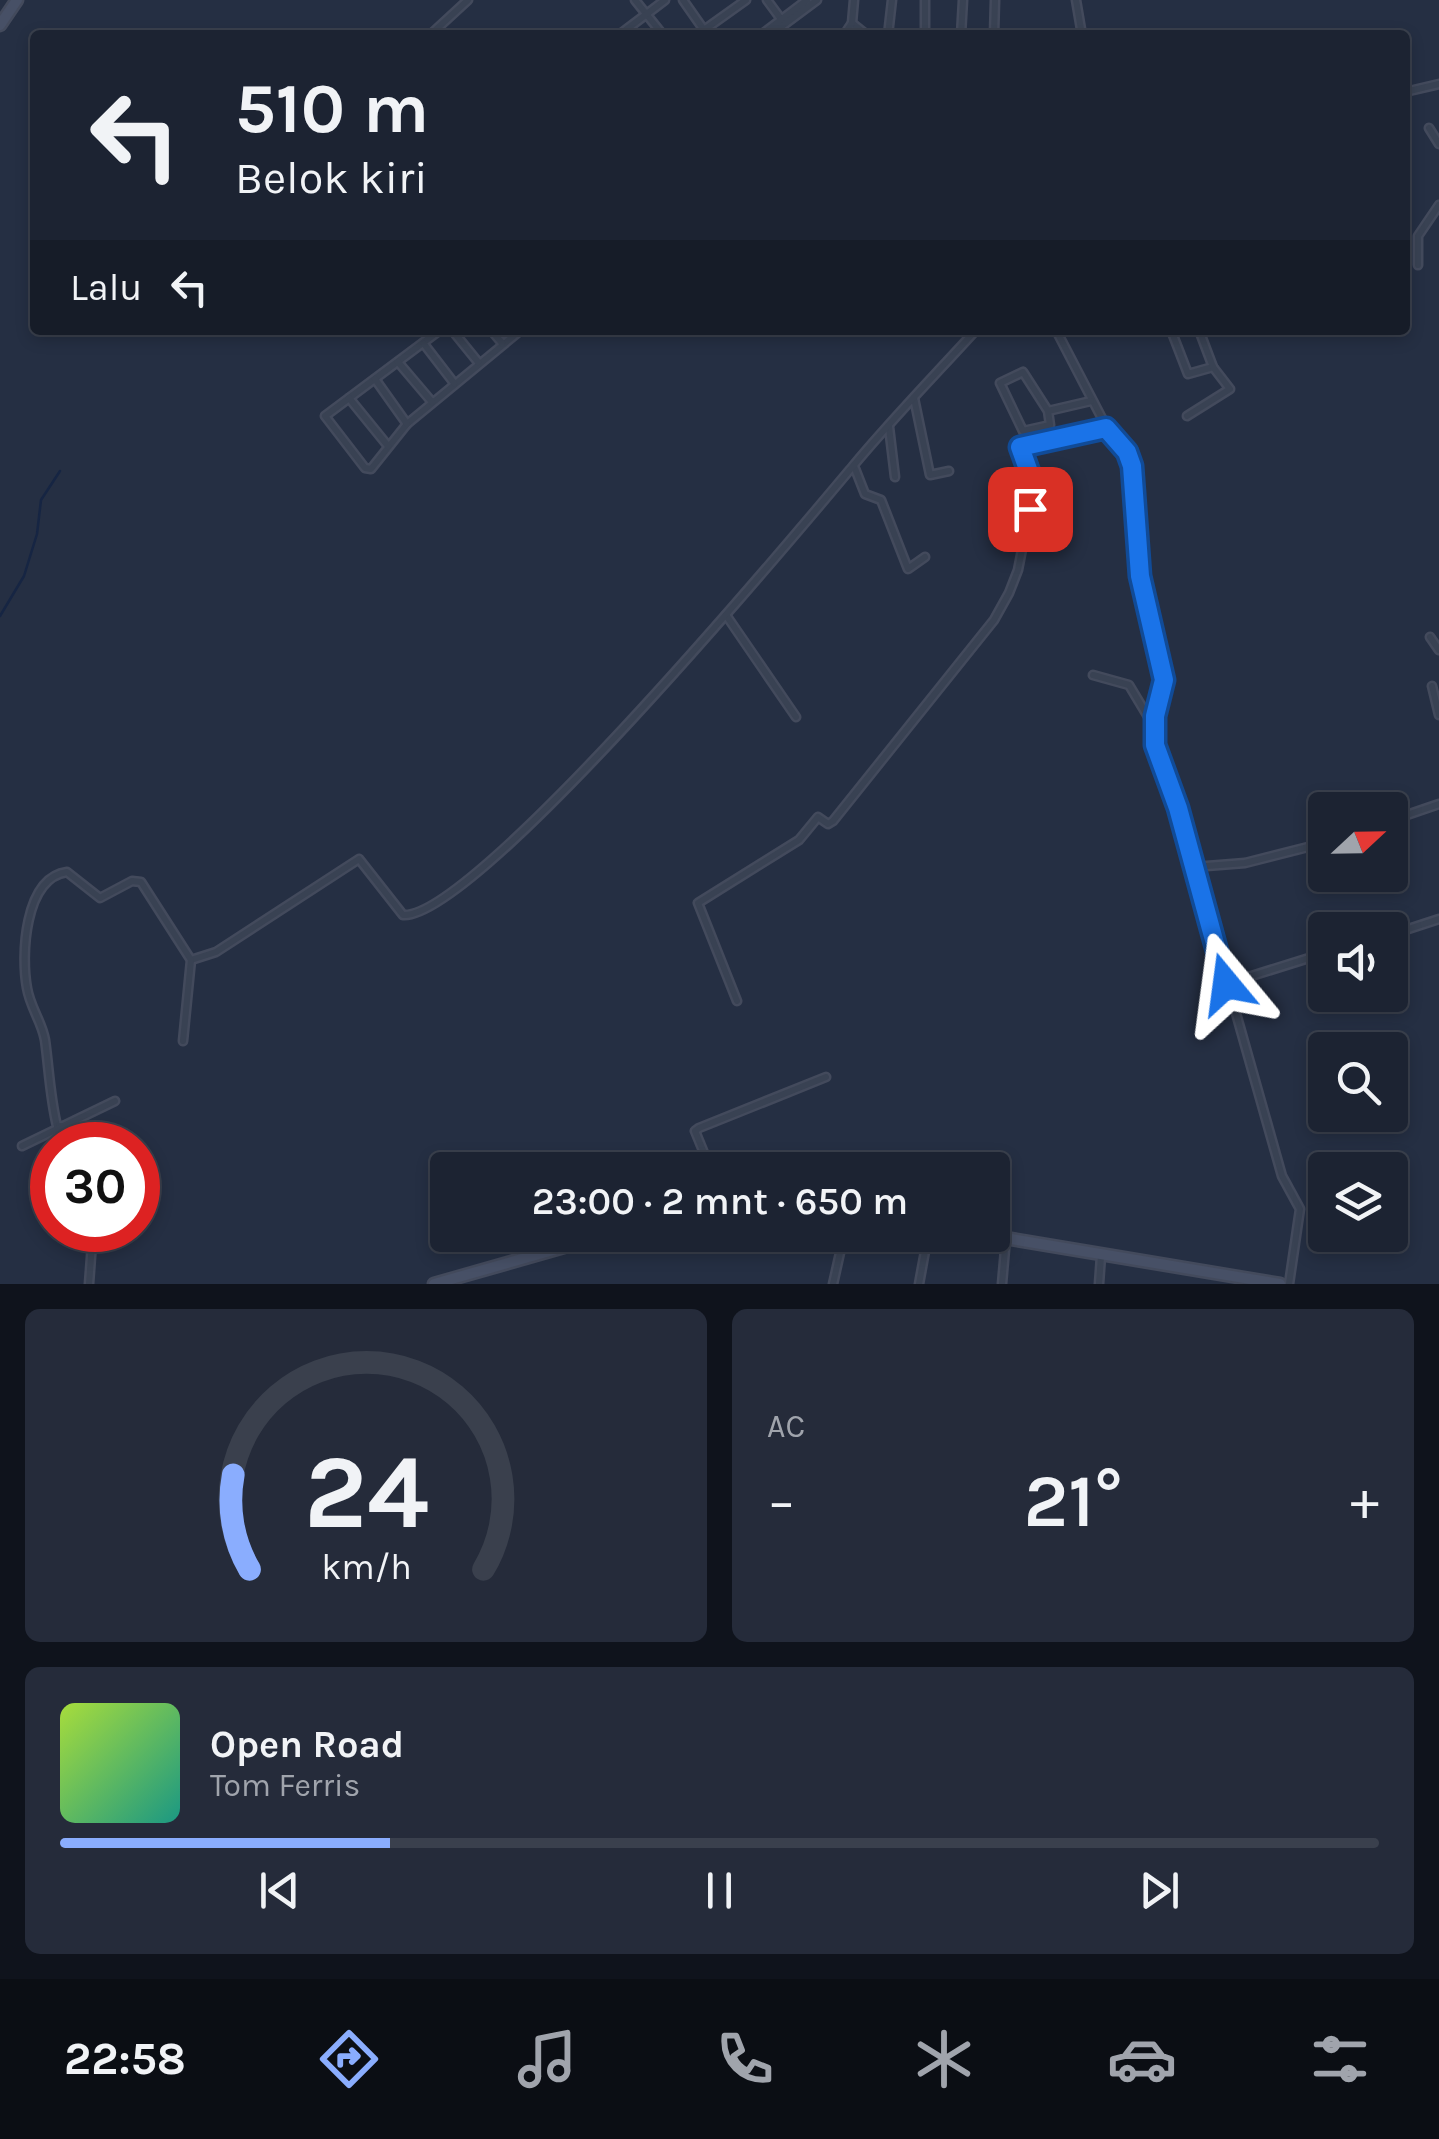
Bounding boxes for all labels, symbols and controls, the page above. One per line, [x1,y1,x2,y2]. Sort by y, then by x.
text: 510 m [235,68,429,150]
icon: left [70,70,200,200]
text: Belok kiri [235,152,428,204]
icon: left [162,260,217,315]
text: Lalu [70,265,142,310]
pin [988,467,1073,552]
icon: arrive [1003,482,1058,537]
north arrow [1308,792,1408,892]
map controls [1308,792,1408,1252]
button: sound [1308,912,1408,1012]
position arrow [1174,932,1278,1036]
button: search [1308,1032,1408,1132]
speed limit sign: 30 [30,1122,160,1252]
button: layers [1308,1152,1408,1252]
text: 23:00 · 2 mnt · 650 m [532,1179,908,1224]
text: AC [767,1408,805,1445]
text: 24 [304,1432,428,1553]
text: 21° [1023,1457,1123,1545]
text: − [767,1469,796,1533]
text: + [1350,1469,1379,1533]
text: km/h [321,1546,411,1588]
text: Open Road [210,1722,404,1767]
text: Tom Ferris [210,1767,360,1804]
icon: previous [252,1863,307,1918]
icon: pause [692,1863,747,1918]
icon: next [1132,1863,1187,1918]
icon: directions [314,2024,384,2094]
icon: music [512,2024,582,2094]
icon: phone [710,2024,780,2094]
icon: climate [909,2024,979,2094]
icon: car [1107,2024,1177,2094]
icon: filters [1305,2024,1375,2094]
text: 22:58 [64,2033,186,2085]

